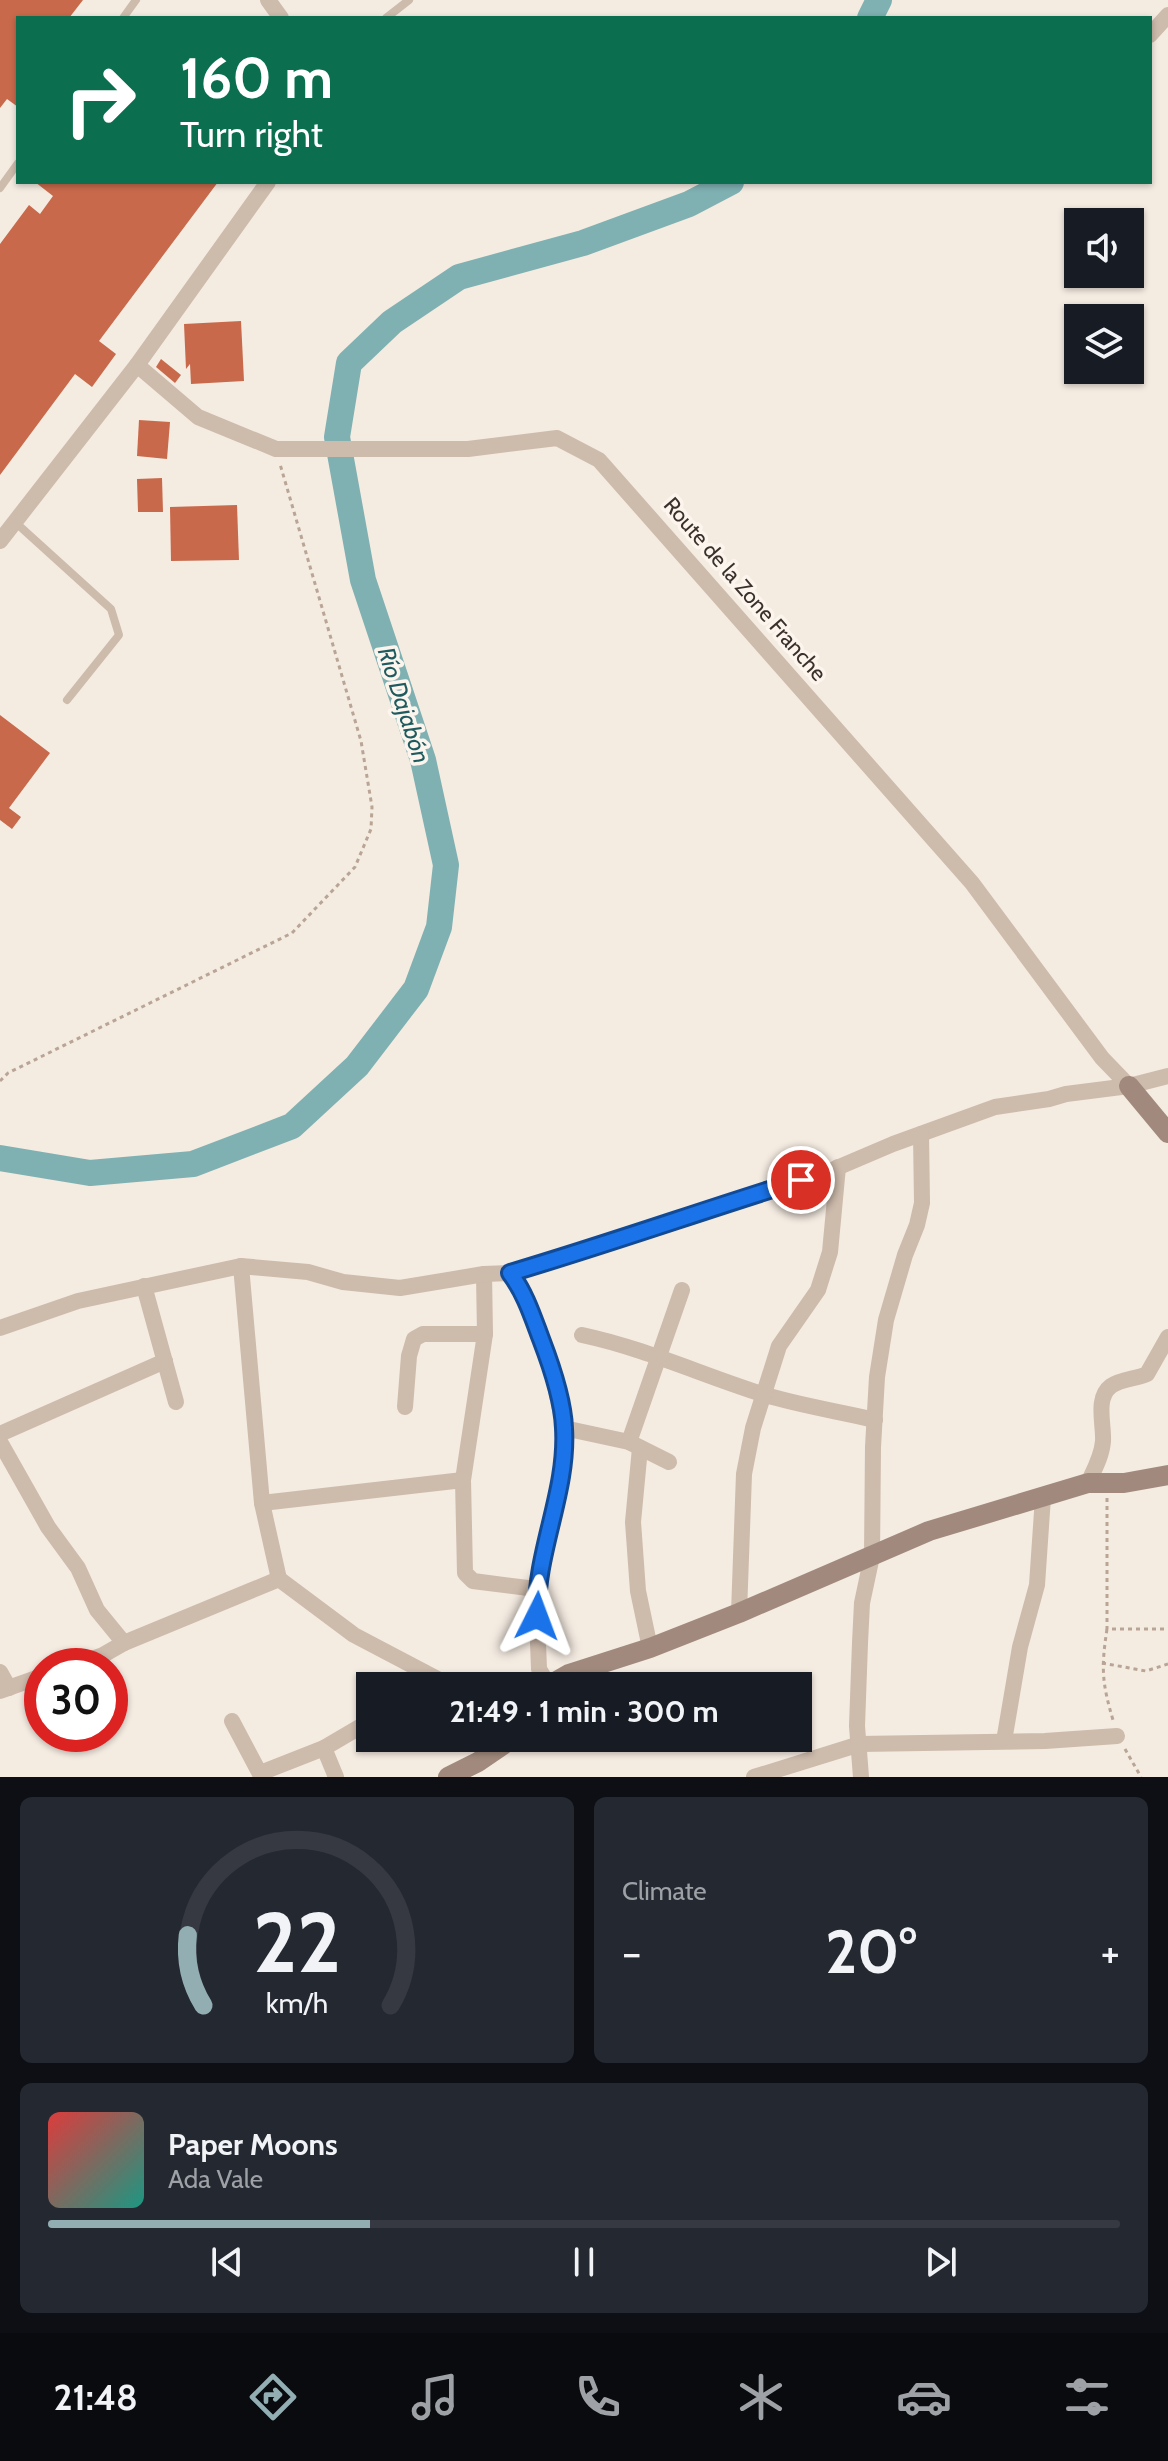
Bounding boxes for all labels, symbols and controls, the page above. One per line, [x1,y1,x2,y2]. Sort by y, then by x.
text: 160 m [180,44,333,112]
icon: right [48,48,152,152]
text: Turn right [180,112,323,156]
map controls [1064,208,1144,384]
button: sound [1064,208,1144,288]
button: layers [1064,304,1144,384]
street label: Route de la Zone Franche [658,492,832,686]
water label: Río Dajabón [372,643,436,767]
pin [767,1146,835,1214]
icon: arrive [779,1158,823,1202]
position arrow [495,1574,579,1658]
speed limit sign: 30 [24,1648,128,1752]
text: 21:49 · 1 min · 300 m [449,1693,719,1730]
text: Climate [622,1875,707,1907]
text: 22 [253,1892,341,1993]
text: 20° [825,1915,917,1988]
text: − [622,1926,641,1979]
text: + [1101,1926,1120,1979]
text: km/h [266,1985,328,2020]
text: Paper Moons [168,2126,338,2163]
text: Ada Vale [168,2163,263,2195]
icon: previous [205,2240,249,2284]
icon: pause [562,2240,606,2284]
icon: next [919,2240,963,2284]
icon: directions [245,2369,301,2425]
icon: music [407,2369,463,2425]
icon: phone [570,2369,626,2425]
icon: climate [733,2369,789,2425]
icon: car [896,2369,952,2425]
icon: filters [1059,2369,1115,2425]
text: 21:48 [53,2375,138,2419]

